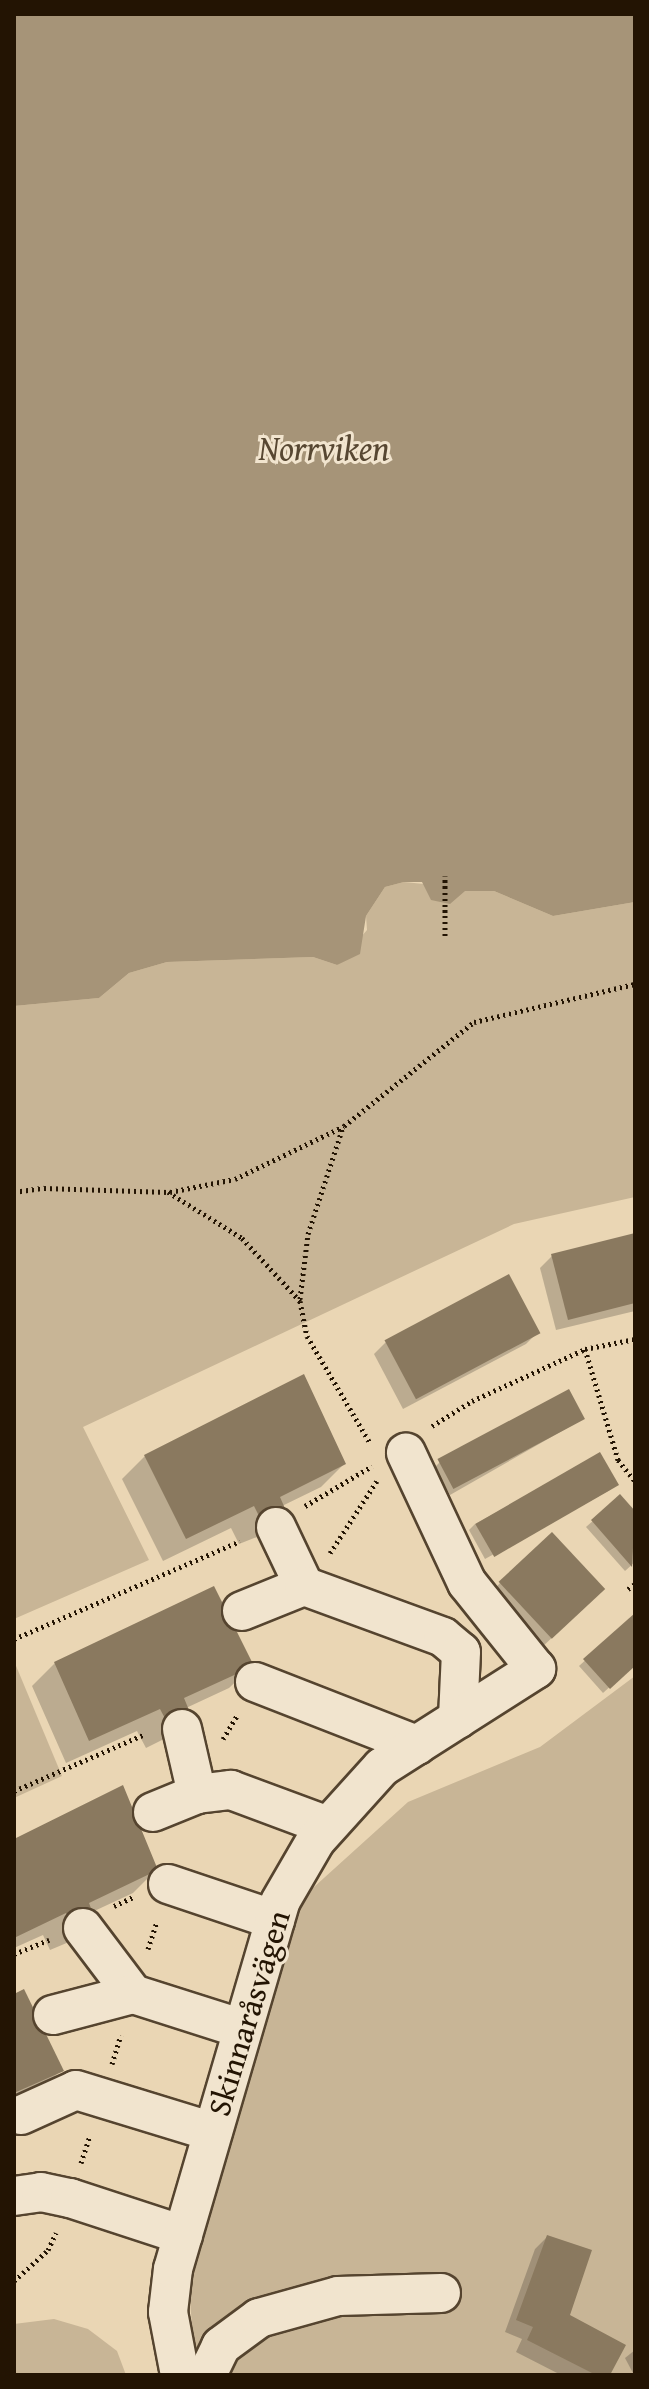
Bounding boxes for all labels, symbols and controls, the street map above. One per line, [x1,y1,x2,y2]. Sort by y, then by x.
water label: Norrviken [258,428,390,468]
street label: Skinnaråsvägen [200,1906,298,2120]

